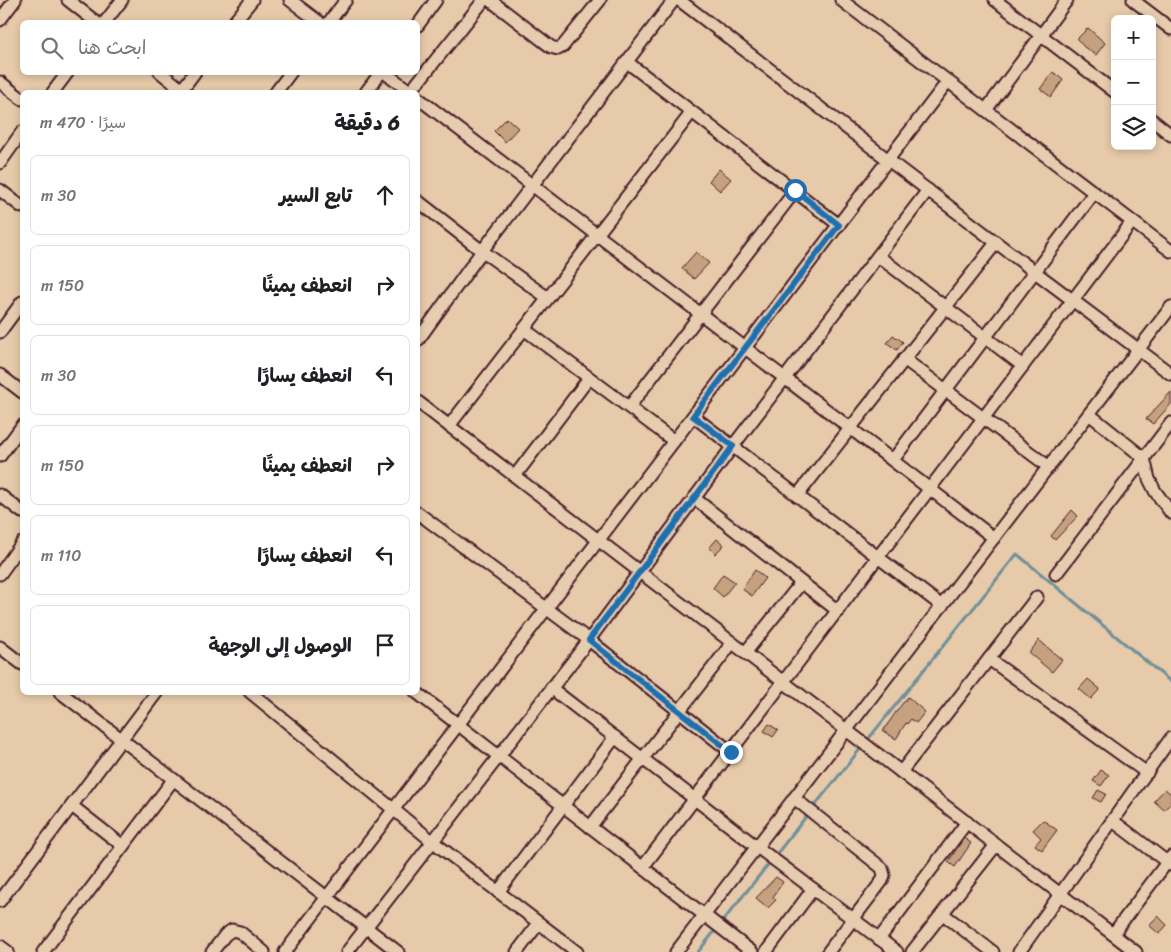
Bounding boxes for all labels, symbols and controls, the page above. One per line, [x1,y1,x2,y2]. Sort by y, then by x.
map controls [1111,15,1156,150]
button: + [1111,15,1156,60]
search box [20,20,420,75]
text: ابحث هنا [78,31,146,64]
icon: search [38,34,66,62]
button: − [1111,60,1156,105]
text: 6 دقيقة [334,104,400,142]
button: layers [1111,105,1156,150]
text: سيرًا · 470 m [40,108,126,137]
text: تابع السير [279,179,352,212]
route start [784,179,807,202]
text: 30 m [41,181,76,210]
icon: ahead [371,181,399,209]
text: انعطف يمينًا [262,269,352,302]
text: 150 m [41,271,84,300]
icon: right [371,271,399,299]
text: انعطف يسارًا [257,359,352,392]
text: 30 m [41,361,76,390]
icon: left [371,361,399,389]
text: انعطف يمينًا [262,449,352,482]
text: 150 m [41,451,84,480]
icon: right [371,451,399,479]
text: انعطف يسارًا [257,539,352,572]
text: 110 m [41,541,81,570]
icon: left [371,541,399,569]
text: الوصول إلى الوجهة [209,629,352,662]
icon: arrive [371,631,399,659]
route end [720,741,743,764]

